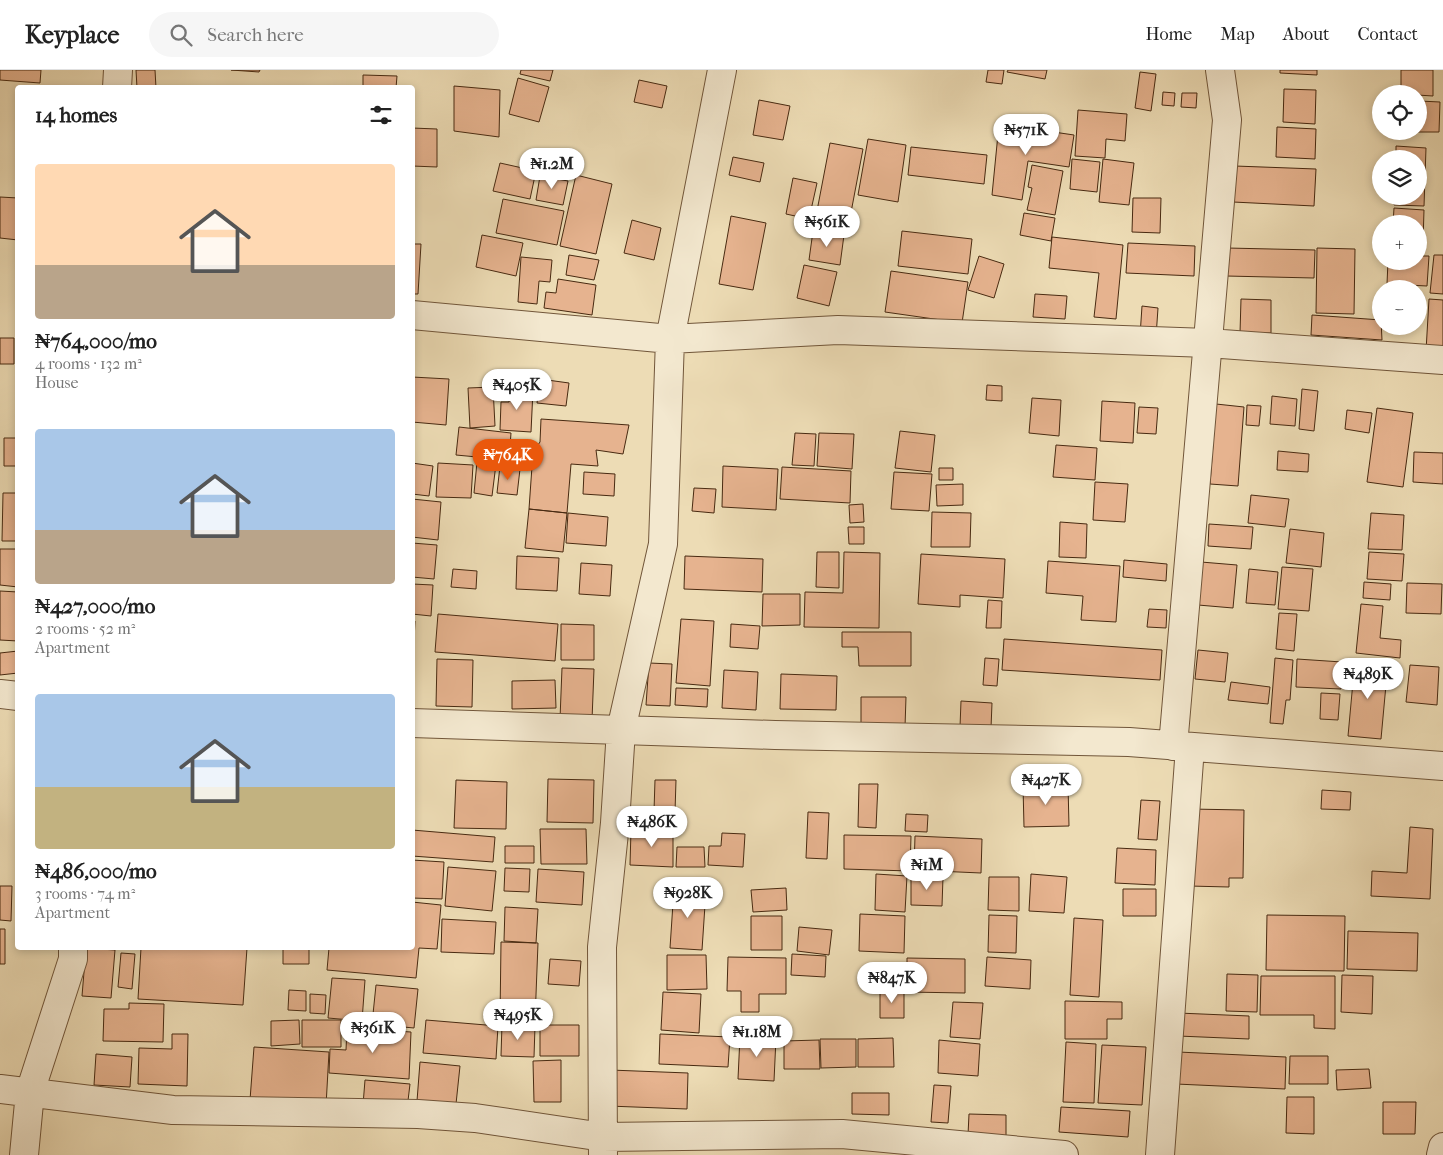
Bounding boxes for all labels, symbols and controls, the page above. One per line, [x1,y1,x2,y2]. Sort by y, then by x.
search box [149,12,499,57]
text: Keyplace [25,21,119,49]
icon: search [167,21,195,49]
text: Search here [207,24,304,46]
text: Home [1145,24,1192,45]
text: Map [1220,24,1255,45]
text: About [1283,24,1329,45]
text: Contact [1357,24,1418,45]
map controls [1372,85,1427,335]
button: locate [1372,85,1427,140]
icon: filters [367,101,395,129]
text: 14 homes [35,103,117,127]
pin: ₦571K [991,114,1061,156]
text: ₦571K [1004,120,1048,139]
pin: ₦1.2M [517,148,587,190]
button: layers [1372,150,1427,205]
text: ₦1.2M [530,154,574,173]
icon: home [170,196,260,286]
pin: ₦561K [792,206,862,248]
text: ₦561K [805,212,849,231]
button: + [1372,215,1427,270]
button: − [1372,280,1427,335]
text: ₦764,000/mo [35,329,157,353]
text: 4 rooms · 132 m² [35,354,142,373]
pin: ₦405K [482,368,552,411]
text: House [35,373,78,392]
text: ₦405K [493,375,541,394]
pin: ₦764K [473,438,543,481]
text: ₦764K [484,445,532,464]
icon: home [170,461,260,551]
text: ₦427,000/mo [35,594,155,618]
text: 2 rooms · 52 m² [35,619,135,638]
text: Apartment [35,638,110,657]
pin: ₦489K [1333,658,1403,700]
text: ₦489K [1343,664,1393,683]
icon: home [170,726,260,816]
pin: ₦427K [1011,764,1081,806]
text: ₦427K [1022,770,1070,789]
pin: ₦486K [617,806,687,848]
text: ₦486K [627,812,677,831]
pin: ₦1M [903,848,951,891]
text: ₦1M [911,855,943,874]
text: ₦486,000/mo [35,859,157,883]
pin: ₦928K [653,876,723,919]
text: ₦928K [664,883,712,902]
text: 3 rooms · 74 m² [35,884,135,903]
text: Apartment [35,903,110,922]
pin: ₦847K [857,962,927,1004]
text: ₦847K [868,968,916,987]
pin: ₦495K [483,998,553,1041]
text: ₦495K [494,1005,542,1024]
pin: ₦361K [338,1012,408,1054]
pin: ₦1.18M [716,1016,798,1058]
text: ₦361K [351,1018,395,1037]
text: ₦1.18M [733,1022,781,1041]

